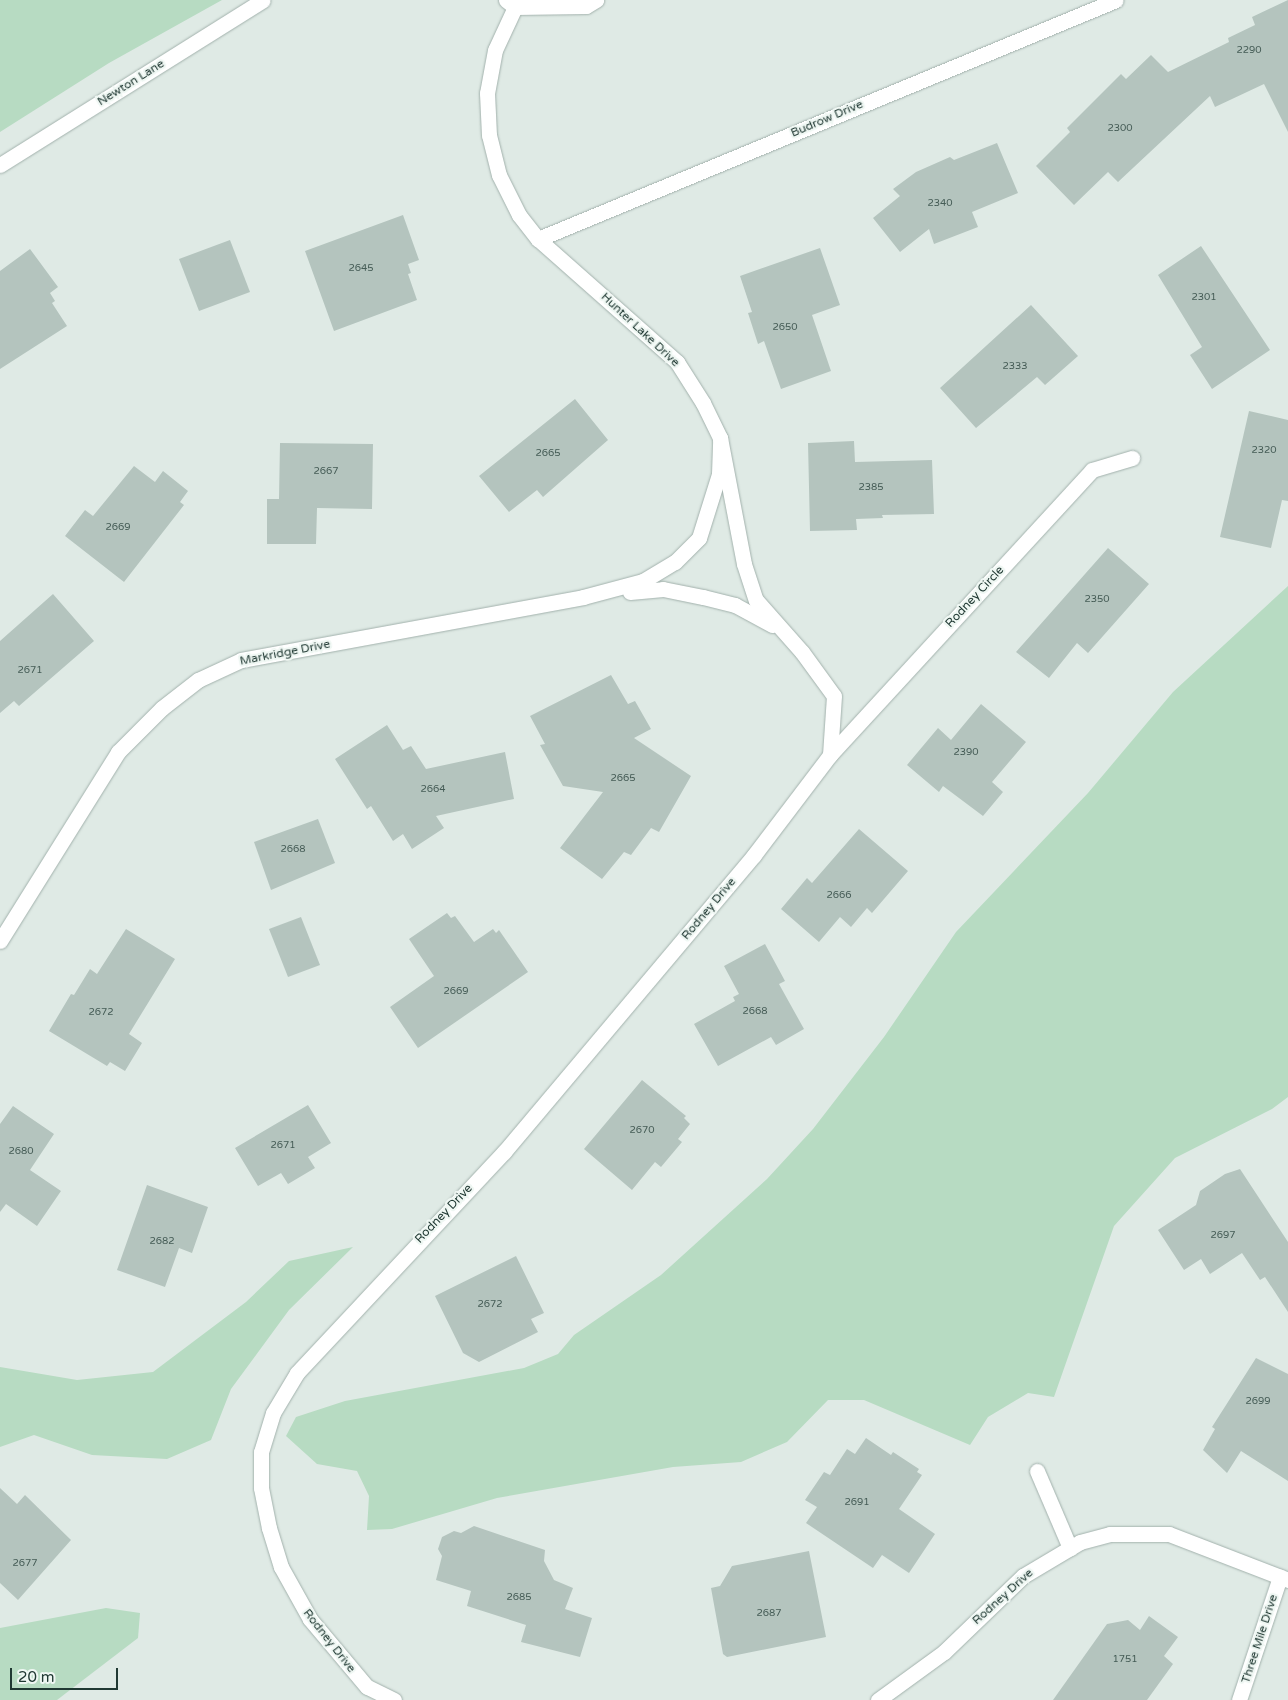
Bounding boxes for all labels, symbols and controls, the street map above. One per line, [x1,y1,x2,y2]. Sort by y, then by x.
house number: 2290 [1236,45,1262,57]
street label: Newton Lane [95,57,167,109]
street label: Budrow Drive [789,97,865,141]
house number: 2300 [1107,123,1133,135]
house number: 2340 [927,198,953,210]
house number: 2645 [348,263,374,275]
street label: Hunter Lake Drive [598,290,682,370]
house number: 2301 [1191,292,1217,304]
house number: 2650 [772,322,798,334]
house number: 2333 [1002,361,1028,373]
house number: 2320 [1251,445,1277,457]
house number: 2665 [535,448,561,460]
house number: 2667 [313,466,339,478]
house number: 2385 [858,482,884,494]
house number: 2669 [105,522,131,534]
street label: Rodney Circle [943,563,1007,631]
house number: 2350 [1084,594,1110,606]
street label: Markridge Drive [239,637,331,669]
house number: 2671 [17,665,43,677]
house number: 2390 [953,747,979,759]
house number: 2665 [610,773,636,785]
house number: 2664 [420,784,446,796]
house number: 2668 [280,844,306,856]
street label: Rodney Drive [679,875,739,943]
house number: 2666 [826,890,852,902]
house number: 2669 [443,986,469,998]
house number: 2668 [742,1006,768,1018]
house number: 2672 [88,1007,114,1019]
house number: 2670 [629,1125,655,1137]
house number: 2671 [270,1140,296,1152]
house number: 2680 [8,1146,34,1158]
street label: Rodney Drive [412,1181,476,1247]
house number: 2697 [1210,1230,1236,1242]
house number: 2682 [149,1236,175,1248]
house number: 2672 [477,1299,503,1311]
house number: 2699 [1245,1396,1271,1408]
house number: 2691 [844,1497,870,1509]
house number: 2677 [12,1558,38,1570]
street label: Rodney Drive [970,1566,1036,1628]
house number: 2685 [506,1592,532,1604]
street label: Three Mile Drive [1239,1593,1281,1685]
street label: Rodney Drive [300,1606,358,1676]
house number: 2687 [756,1608,782,1620]
house number: 1751 [1112,1654,1138,1666]
scale bar [12,1658,120,1690]
text: 20 m [18,1668,55,1686]

